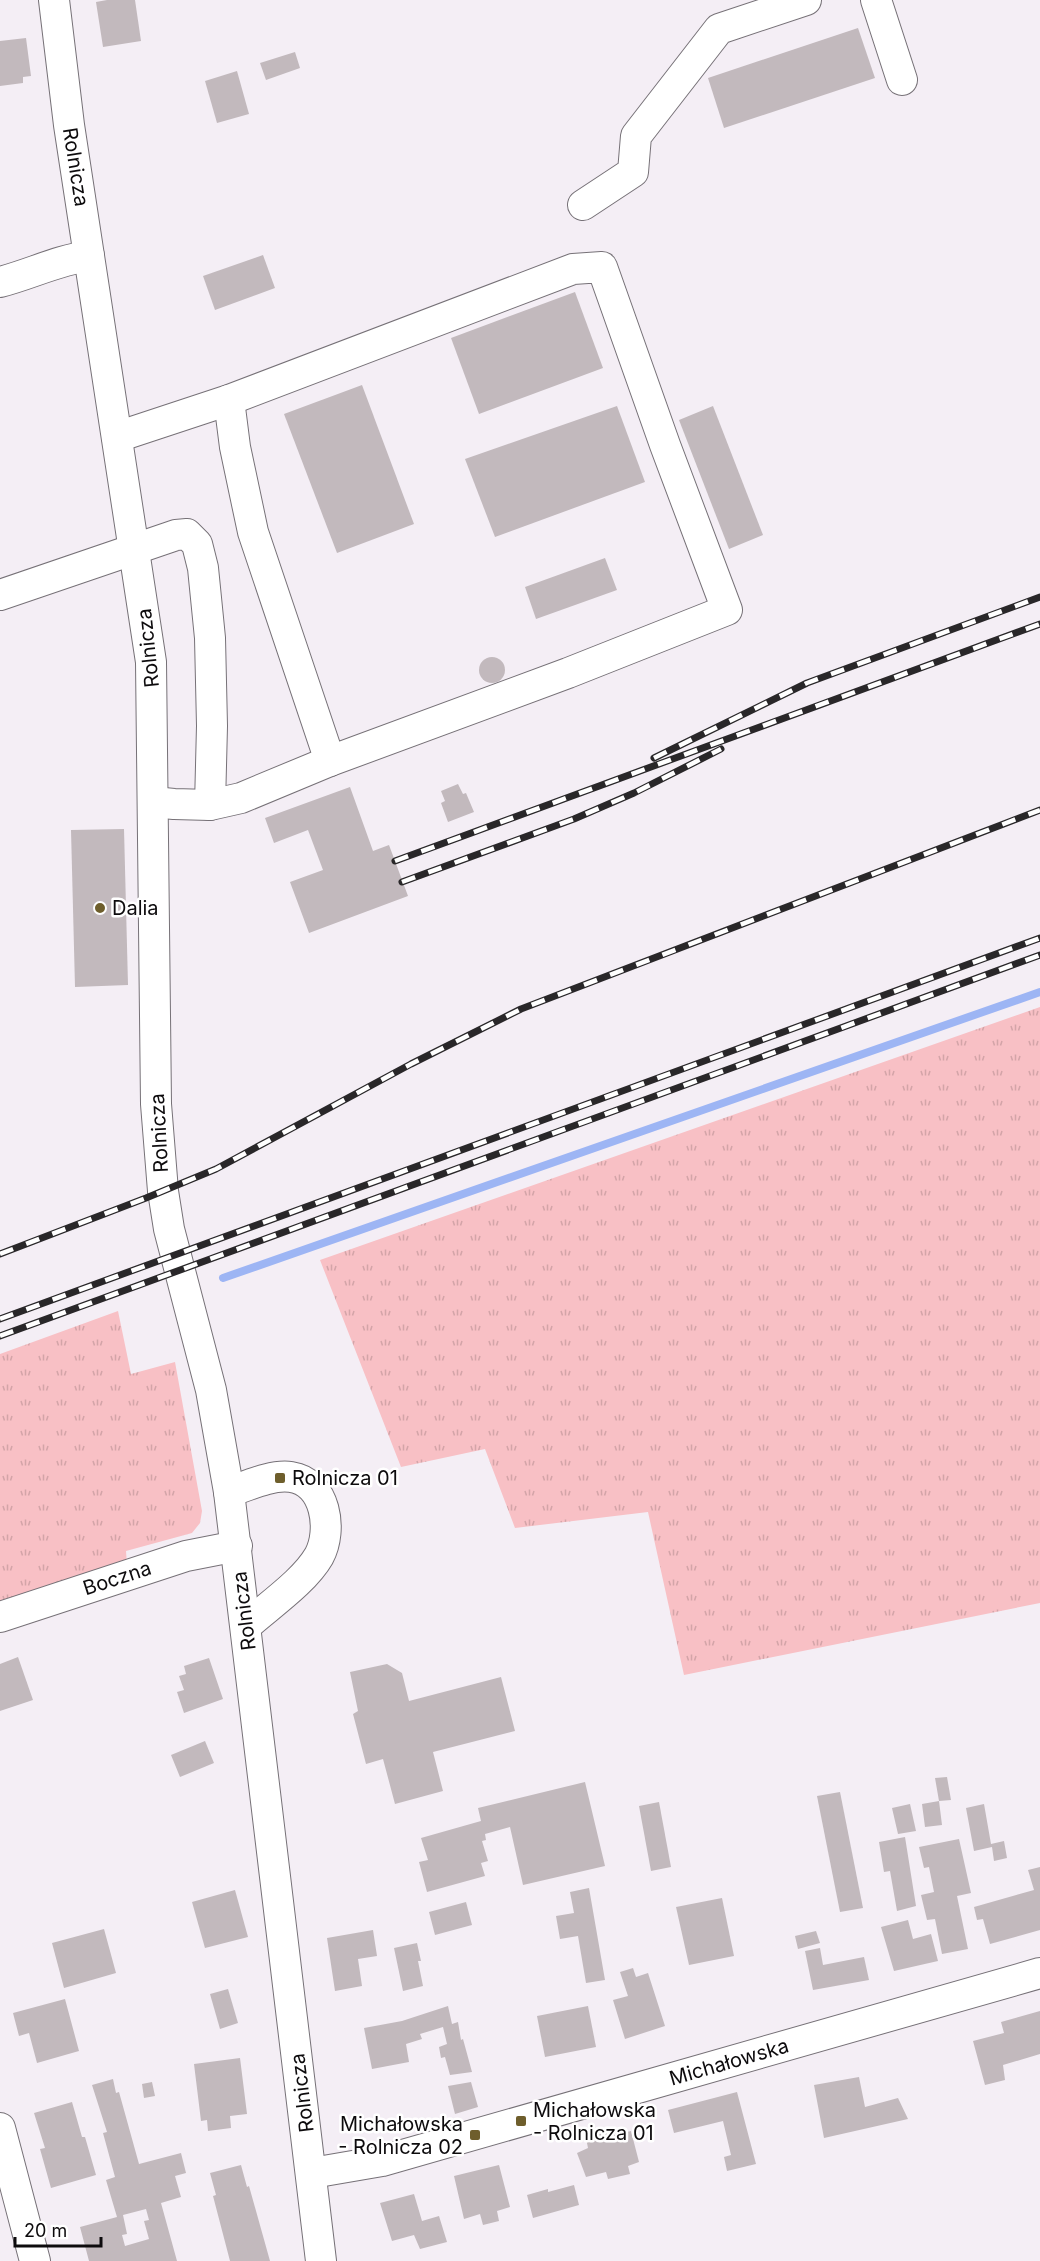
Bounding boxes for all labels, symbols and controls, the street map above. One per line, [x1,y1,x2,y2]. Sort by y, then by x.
street label: Rolnicza [58,126,94,208]
street label: Rolnicza [132,607,164,689]
place label: Dalia [112,896,159,920]
marker: Dalia [93,901,107,915]
street label: Rolnicza [145,1093,173,1173]
place label: Rolnicza 01 [292,1466,398,1490]
marker: Rolnicza 01 [273,1471,287,1485]
street label: Boczna [80,1556,154,1600]
street label: Rolnicza [227,1570,261,1652]
street label: Michałowska [667,2034,791,2090]
street label: Rolnicza [285,2052,319,2134]
place label: Michałowska - Rolnicza 01 [533,2098,656,2145]
place label: Michałowska - Rolnicza 02 [338,2112,463,2159]
marker: Michałowska - Rolnicza 01 [514,2114,528,2128]
marker: Michałowska - Rolnicza 02 [468,2128,482,2142]
scale bar [15,2210,100,2248]
text: 20 m [24,2220,67,2241]

